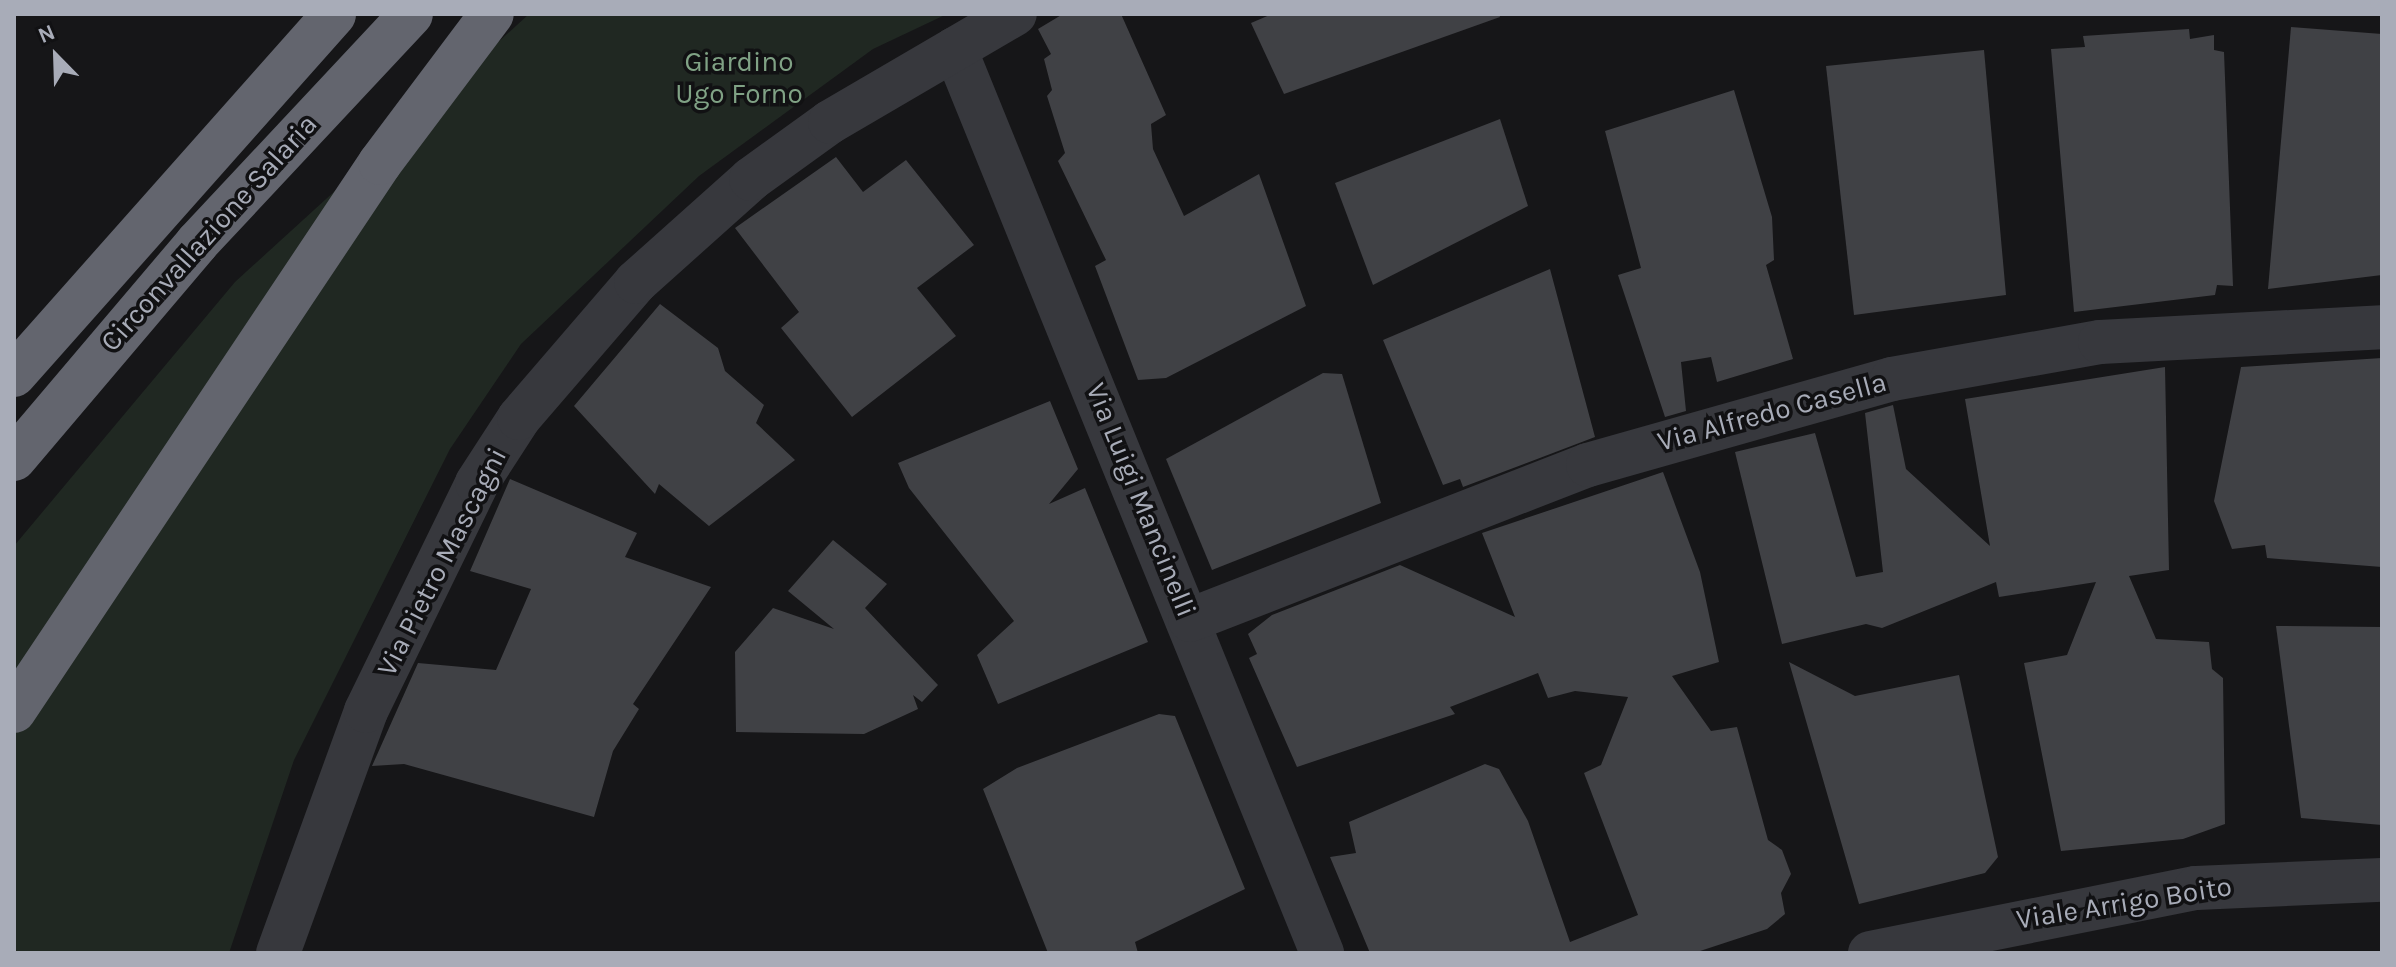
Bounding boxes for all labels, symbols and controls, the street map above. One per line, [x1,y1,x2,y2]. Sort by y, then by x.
north arrow [16,16,96,96]
text: N [34,19,59,49]
park label: Giardino Ugo Forno [675,45,803,111]
street label: Circonvallazione Salaria [94,108,324,358]
street label: Via Alfredo Casella [1654,365,1890,459]
street label: Via Luigi Mancinelli [1079,378,1203,622]
street label: Via Pietro Mascagni [370,442,514,682]
street label: Viale Arrigo Boito [2014,869,2234,937]

